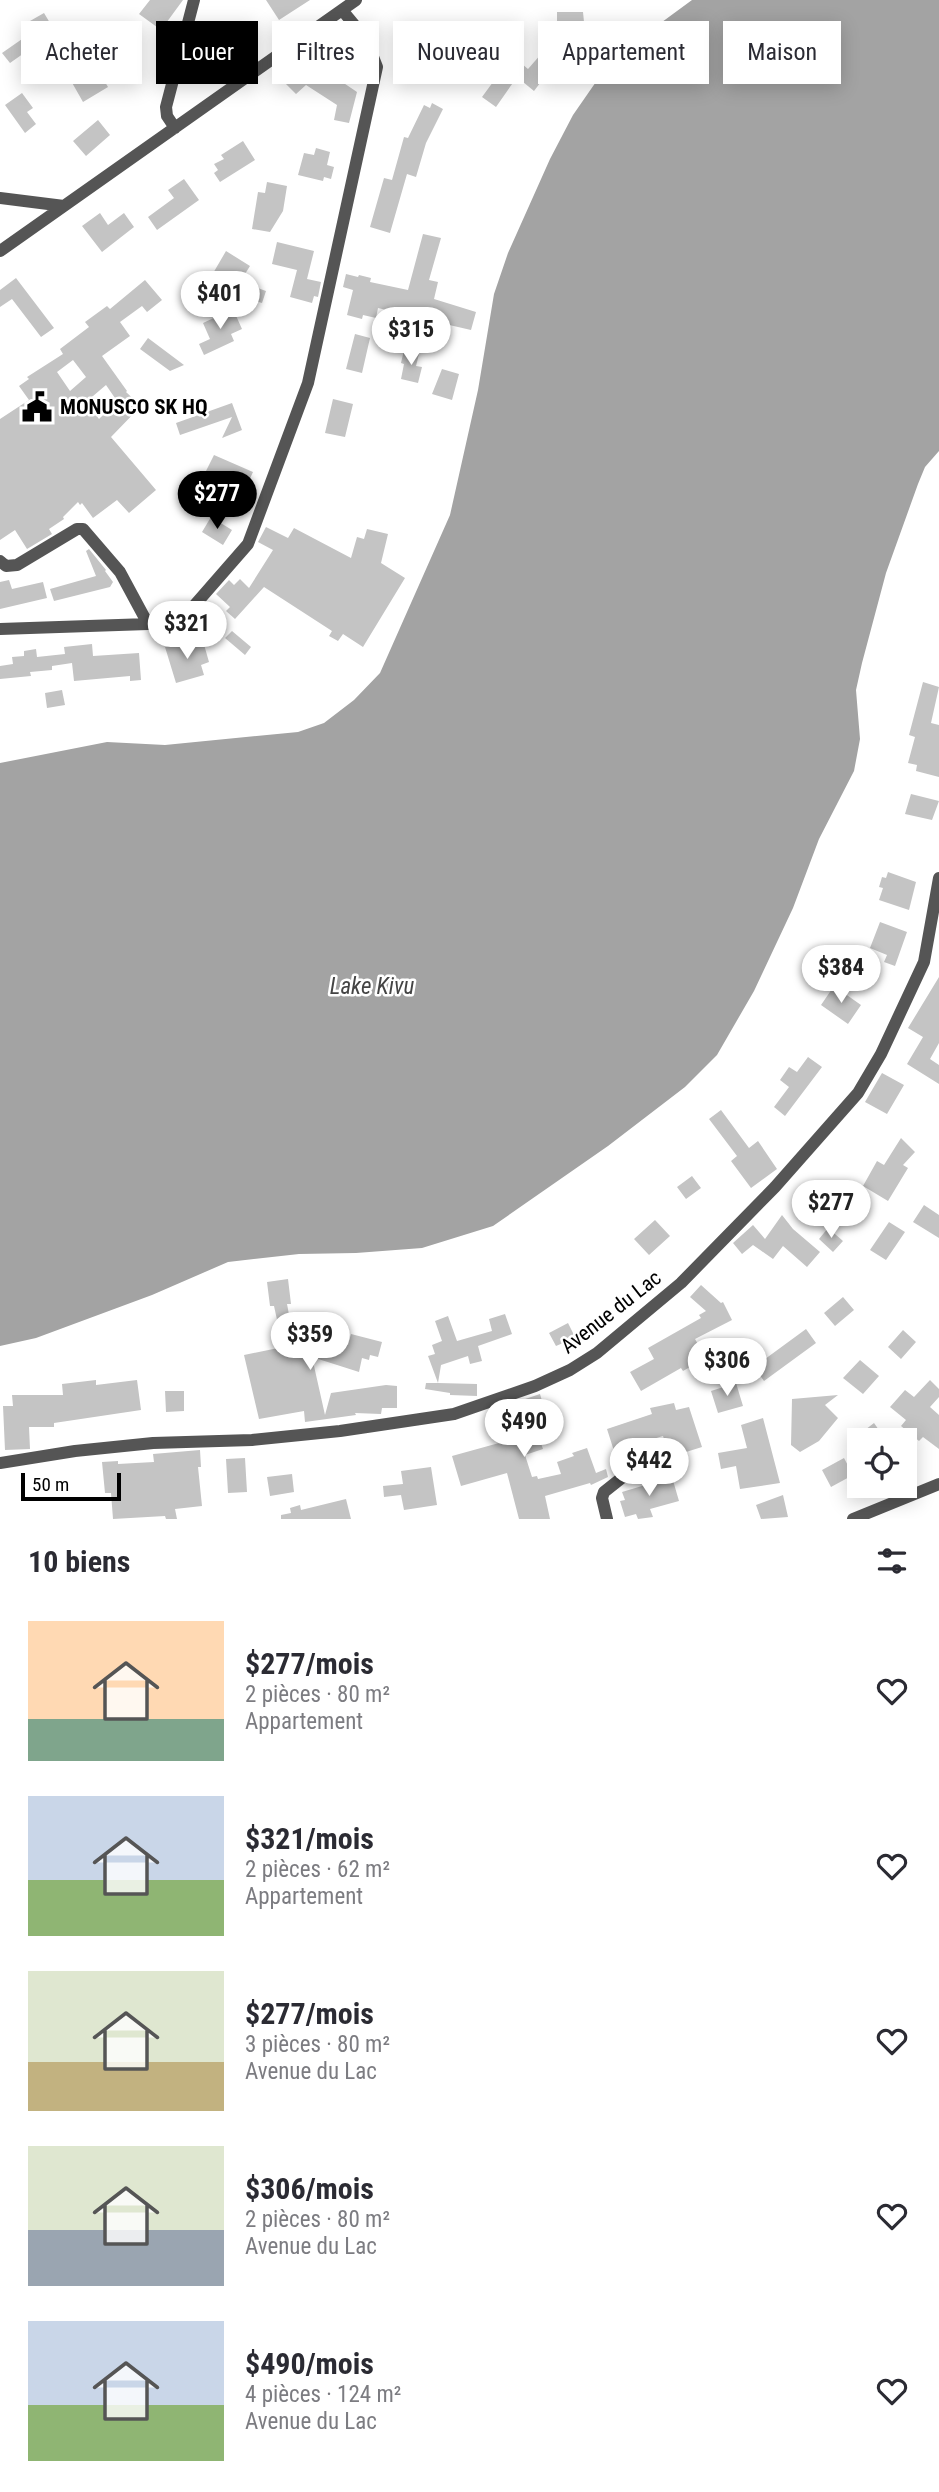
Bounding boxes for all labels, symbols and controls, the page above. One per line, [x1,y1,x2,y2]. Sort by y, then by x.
chip: Acheter [21,21,142,84]
chip: Louer [156,21,258,84]
chip: Filtres [272,21,379,84]
chip: Nouveau [393,21,524,84]
chip: Appartement [538,21,709,84]
chip: Maison [723,21,841,84]
pin: $401 [179,272,261,331]
text: $401 [197,280,243,307]
pin: $315 [370,308,452,367]
text: $315 [388,316,434,343]
public building icon: MONUSCO SK HQ [20,390,54,424]
place label: MONUSCO SK HQ [60,395,208,419]
pin: $277 [176,472,258,531]
text: $277 [194,480,240,507]
pin: $321 [146,602,228,661]
text: $321 [164,610,210,637]
pin: $384 [800,946,882,1005]
text: $384 [818,954,864,981]
water label: Lake Kivu [330,973,414,1000]
pin: $277 [790,1180,872,1240]
text: $277 [808,1189,854,1216]
street label: Avenue du Lac [556,1265,666,1359]
pin: $359 [269,1312,351,1372]
text: $359 [287,1321,333,1348]
pin: $306 [686,1338,768,1398]
text: $306 [704,1347,750,1374]
pin: $490 [483,1400,565,1459]
text: $490 [501,1408,547,1435]
map controls [847,1428,917,1498]
button: locate [847,1428,917,1498]
pin: $442 [608,1438,690,1498]
text: $442 [626,1447,672,1474]
scale bar [21,1470,121,1502]
text: 50 m [32,1473,69,1496]
icon: filters [873,1542,911,1580]
text: 10 biens [28,1544,130,1579]
text: $277/mois [245,1646,374,1681]
icon: home [84,1649,168,1733]
icon: heart [873,1672,911,1710]
text: 2 pièces · 80 m² [245,1681,390,1708]
text: Appartement [245,1708,363,1735]
text: $321/mois [245,1821,374,1856]
icon: home [84,1824,168,1908]
icon: heart [873,1847,911,1885]
text: 2 pièces · 62 m² [245,1856,390,1883]
text: Appartement [245,1883,363,1910]
text: $277/mois [245,1996,374,2031]
icon: home [84,1999,168,2083]
icon: heart [873,2022,911,2060]
text: 3 pièces · 80 m² [245,2031,390,2058]
text: Avenue du Lac [245,2058,377,2085]
text: $306/mois [245,2171,374,2206]
icon: home [84,2174,168,2258]
icon: heart [873,2197,911,2235]
text: 2 pièces · 80 m² [245,2206,390,2233]
text: Avenue du Lac [245,2233,377,2260]
text: $490/mois [245,2346,374,2381]
icon: home [84,2349,168,2433]
icon: heart [873,2372,911,2410]
text: 4 pièces · 124 m² [245,2381,401,2408]
text: Avenue du Lac [245,2408,377,2435]

